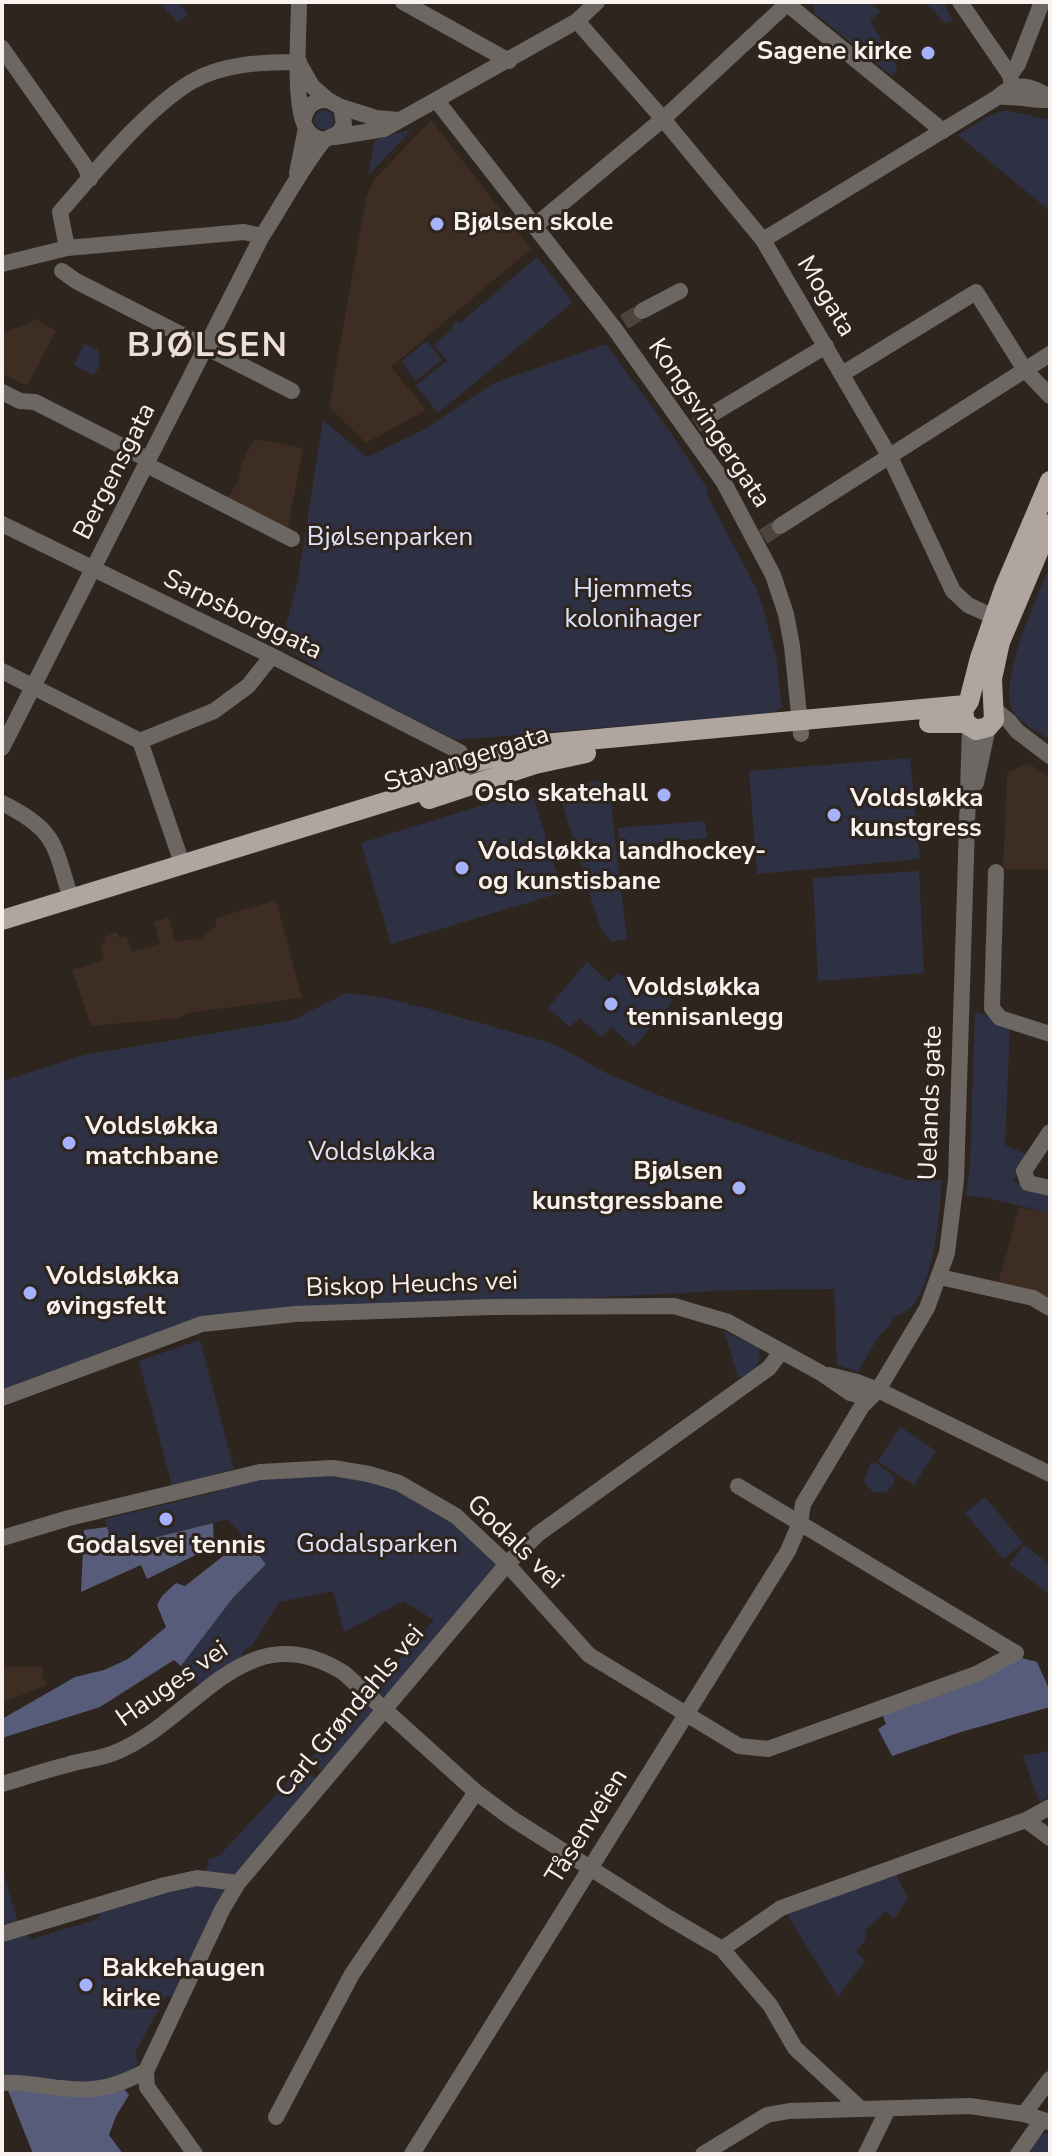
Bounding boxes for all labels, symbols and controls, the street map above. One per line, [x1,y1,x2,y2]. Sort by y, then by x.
place label: Sagene kirke [757,37,912,69]
marker: Sagene kirke [919,44,937,62]
place label: Bjølsen skole [453,208,613,240]
marker: Bjølsen skole [428,215,446,233]
street label: Mogata [789,251,861,343]
district label: BJØLSEN [127,328,289,368]
street label: Kongsvingergata [640,334,776,514]
street label: Bergensgata [68,399,164,545]
park label: Bjølsenparken [307,523,473,555]
street label: Sarpsborggata [158,564,326,668]
park label: Hjemmets kolonihager [565,575,701,636]
street label: Stavangergata [381,720,553,800]
place label: Oslo skatehall [474,779,648,811]
place label: Voldsløkka kunstgress [850,784,983,846]
marker: Oslo skatehall [655,786,673,804]
marker: Voldsløkka kunstgress [825,806,843,824]
place label: Voldsløkka landhockey- og kunstisbane [478,837,766,898]
marker: Voldsløkka landhockey- og kunstisbane [453,859,471,877]
place label: Voldsløkka tennisanlegg [627,973,784,1034]
marker: Voldsløkka tennisanlegg [602,995,620,1013]
street label: Uelands gate [914,1025,950,1181]
place label: Voldsløkka matchbane [85,1112,218,1174]
marker: Voldsløkka matchbane [60,1134,78,1152]
park label: Voldsløkka [308,1138,436,1170]
place label: Bjølsen kunstgressbane [532,1157,723,1218]
marker: Bjølsen kunstgressbane [730,1179,748,1197]
place label: Voldsløkka øvingsfelt [46,1262,179,1324]
street label: Biskop Heuchs vei [305,1267,519,1305]
marker: Voldsløkka øvingsfelt [21,1284,39,1302]
street label: Godals vei [459,1489,569,1597]
marker: Godalsvei tennis [157,1510,175,1528]
park label: Godalsparken [296,1530,458,1562]
place label: Godalsvei tennis [66,1531,266,1563]
street label: Carl Grøndahls vei [270,1620,432,1804]
street label: Hauges vei [111,1635,235,1735]
street label: Tåsenveien [540,1764,636,1890]
place label: Bakkehaugen kirke [102,1954,265,2016]
marker: Bakkehaugen kirke [77,1976,95,1994]

